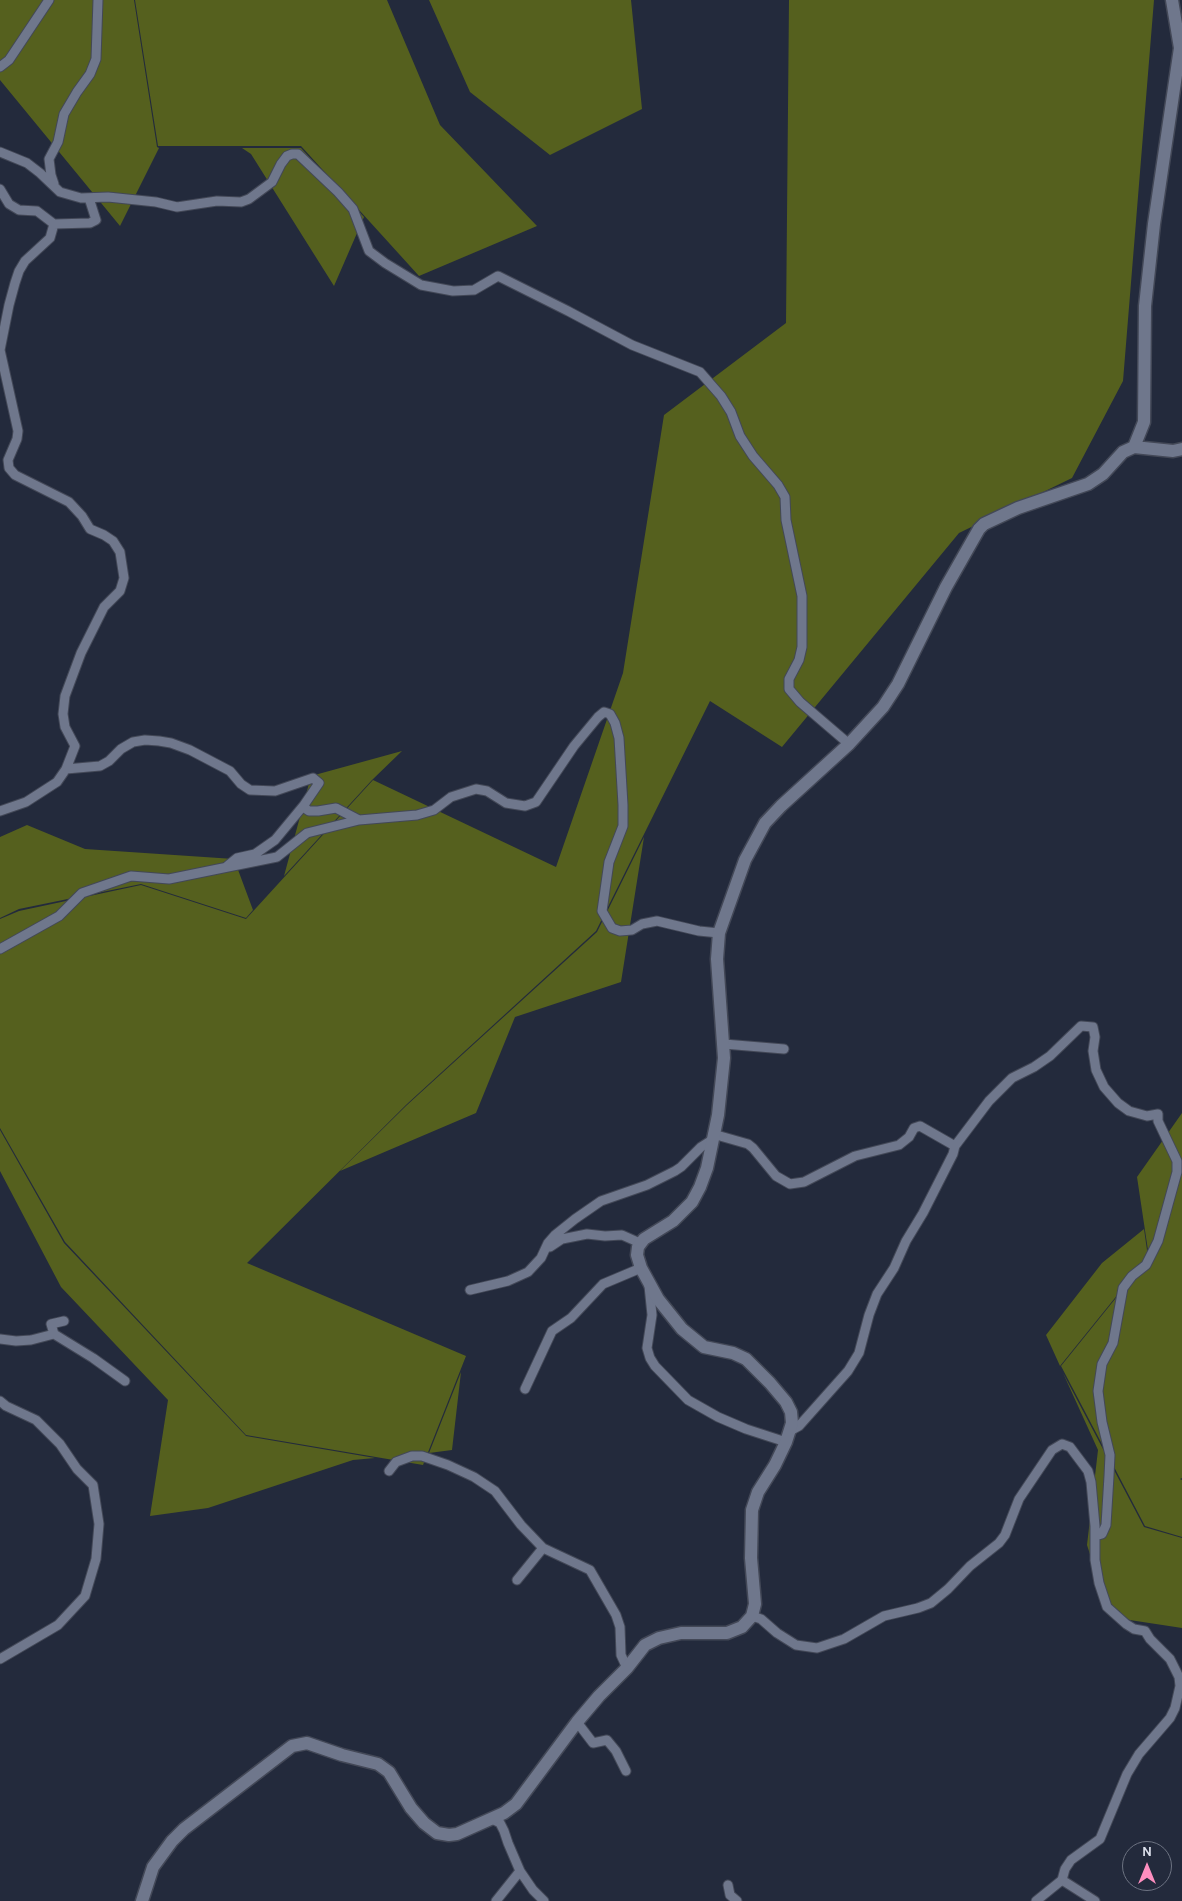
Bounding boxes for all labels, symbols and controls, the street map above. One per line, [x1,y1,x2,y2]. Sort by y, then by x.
north arrow [1122,1841,1172,1891]
text: N [1142,1843,1152,1860]

